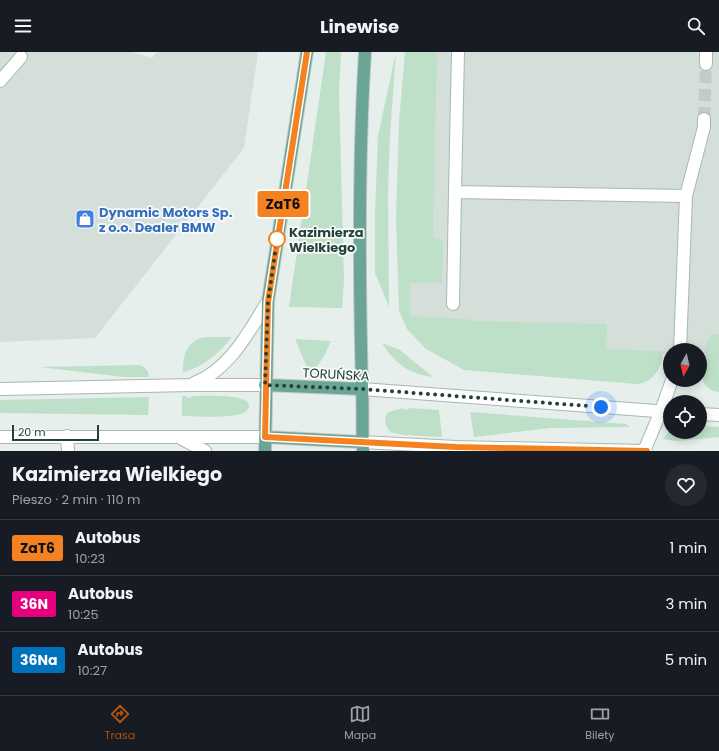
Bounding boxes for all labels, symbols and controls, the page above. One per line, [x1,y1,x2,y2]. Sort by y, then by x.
text: Linewise [320,14,399,39]
icon: menu [12,15,34,37]
icon: search [685,15,707,37]
line badge: ZaT6 [255,191,311,217]
text: ZaT6 [265,194,301,214]
place label: Dynamic Motors Sp. z o.o. Dealer BMW [99,203,233,237]
shop icon: Dynamic Motors Sp. z o.o. Dealer BMW [74,208,96,230]
place label: Kazimierza Wielkiego [289,223,364,257]
marker: Kazimierza Wielkiego [268,230,286,248]
north arrow [663,343,707,387]
map controls [663,343,707,439]
street label: TORUŃSKA [302,363,370,386]
button: locate [663,395,707,439]
your location [591,397,611,417]
scale bar [12,423,99,442]
text: 20 m [18,424,46,440]
text: Kazimierza Wielkiego [12,461,222,488]
button: heart [665,464,707,506]
text: Pieszo · 2 min · 110 m [12,490,140,509]
text: Autobus [75,527,141,548]
text: 1 min [669,537,707,558]
text: ZaT6 [20,538,55,558]
text: 10:23 [75,549,105,568]
text: Autobus [68,583,133,604]
text: 3 min [665,593,707,614]
text: 36N [20,594,48,614]
text: 10:25 [68,605,99,624]
text: Autobus [77,639,143,660]
text: 5 min [665,649,707,670]
text: 36Na [20,650,57,670]
text: 10:27 [77,661,107,680]
tab: Trasa [105,703,135,744]
tab: Mapa [344,703,376,744]
tab: Bilety [585,703,614,744]

